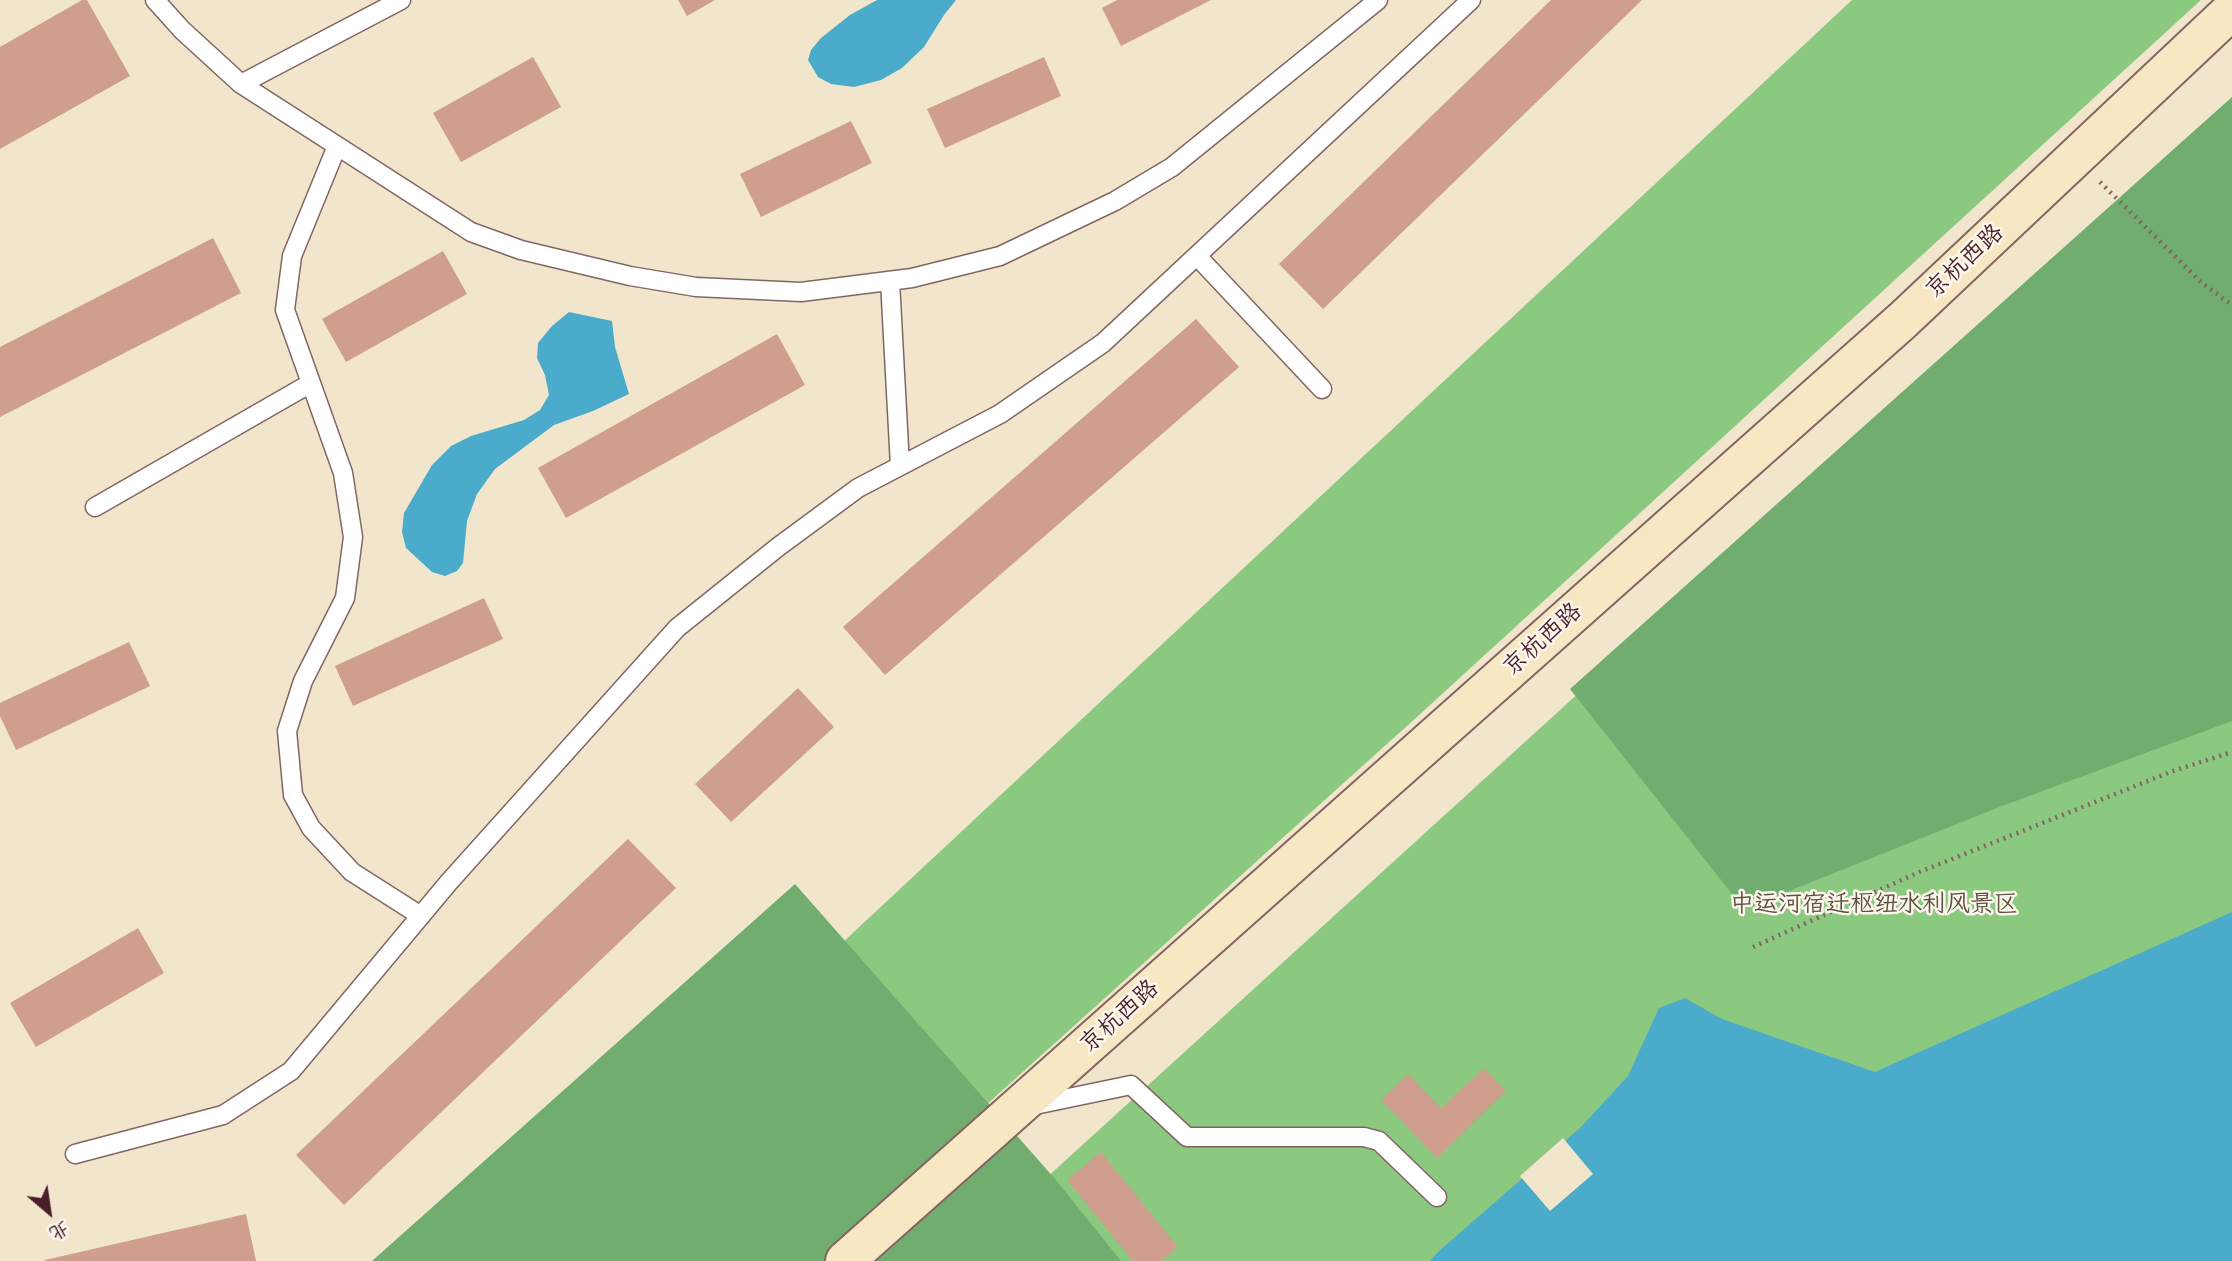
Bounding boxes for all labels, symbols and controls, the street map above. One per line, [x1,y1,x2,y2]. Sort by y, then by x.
street label: 京杭西路 [1920,219,2010,305]
street label: 京杭西路 [1498,597,1588,683]
park label: 中运河宿迁枢纽水利风景区 [1730,891,2018,919]
street label: 京杭西路 [1075,974,1165,1060]
north arrow [14,1177,84,1247]
text: 北 [45,1215,73,1245]

